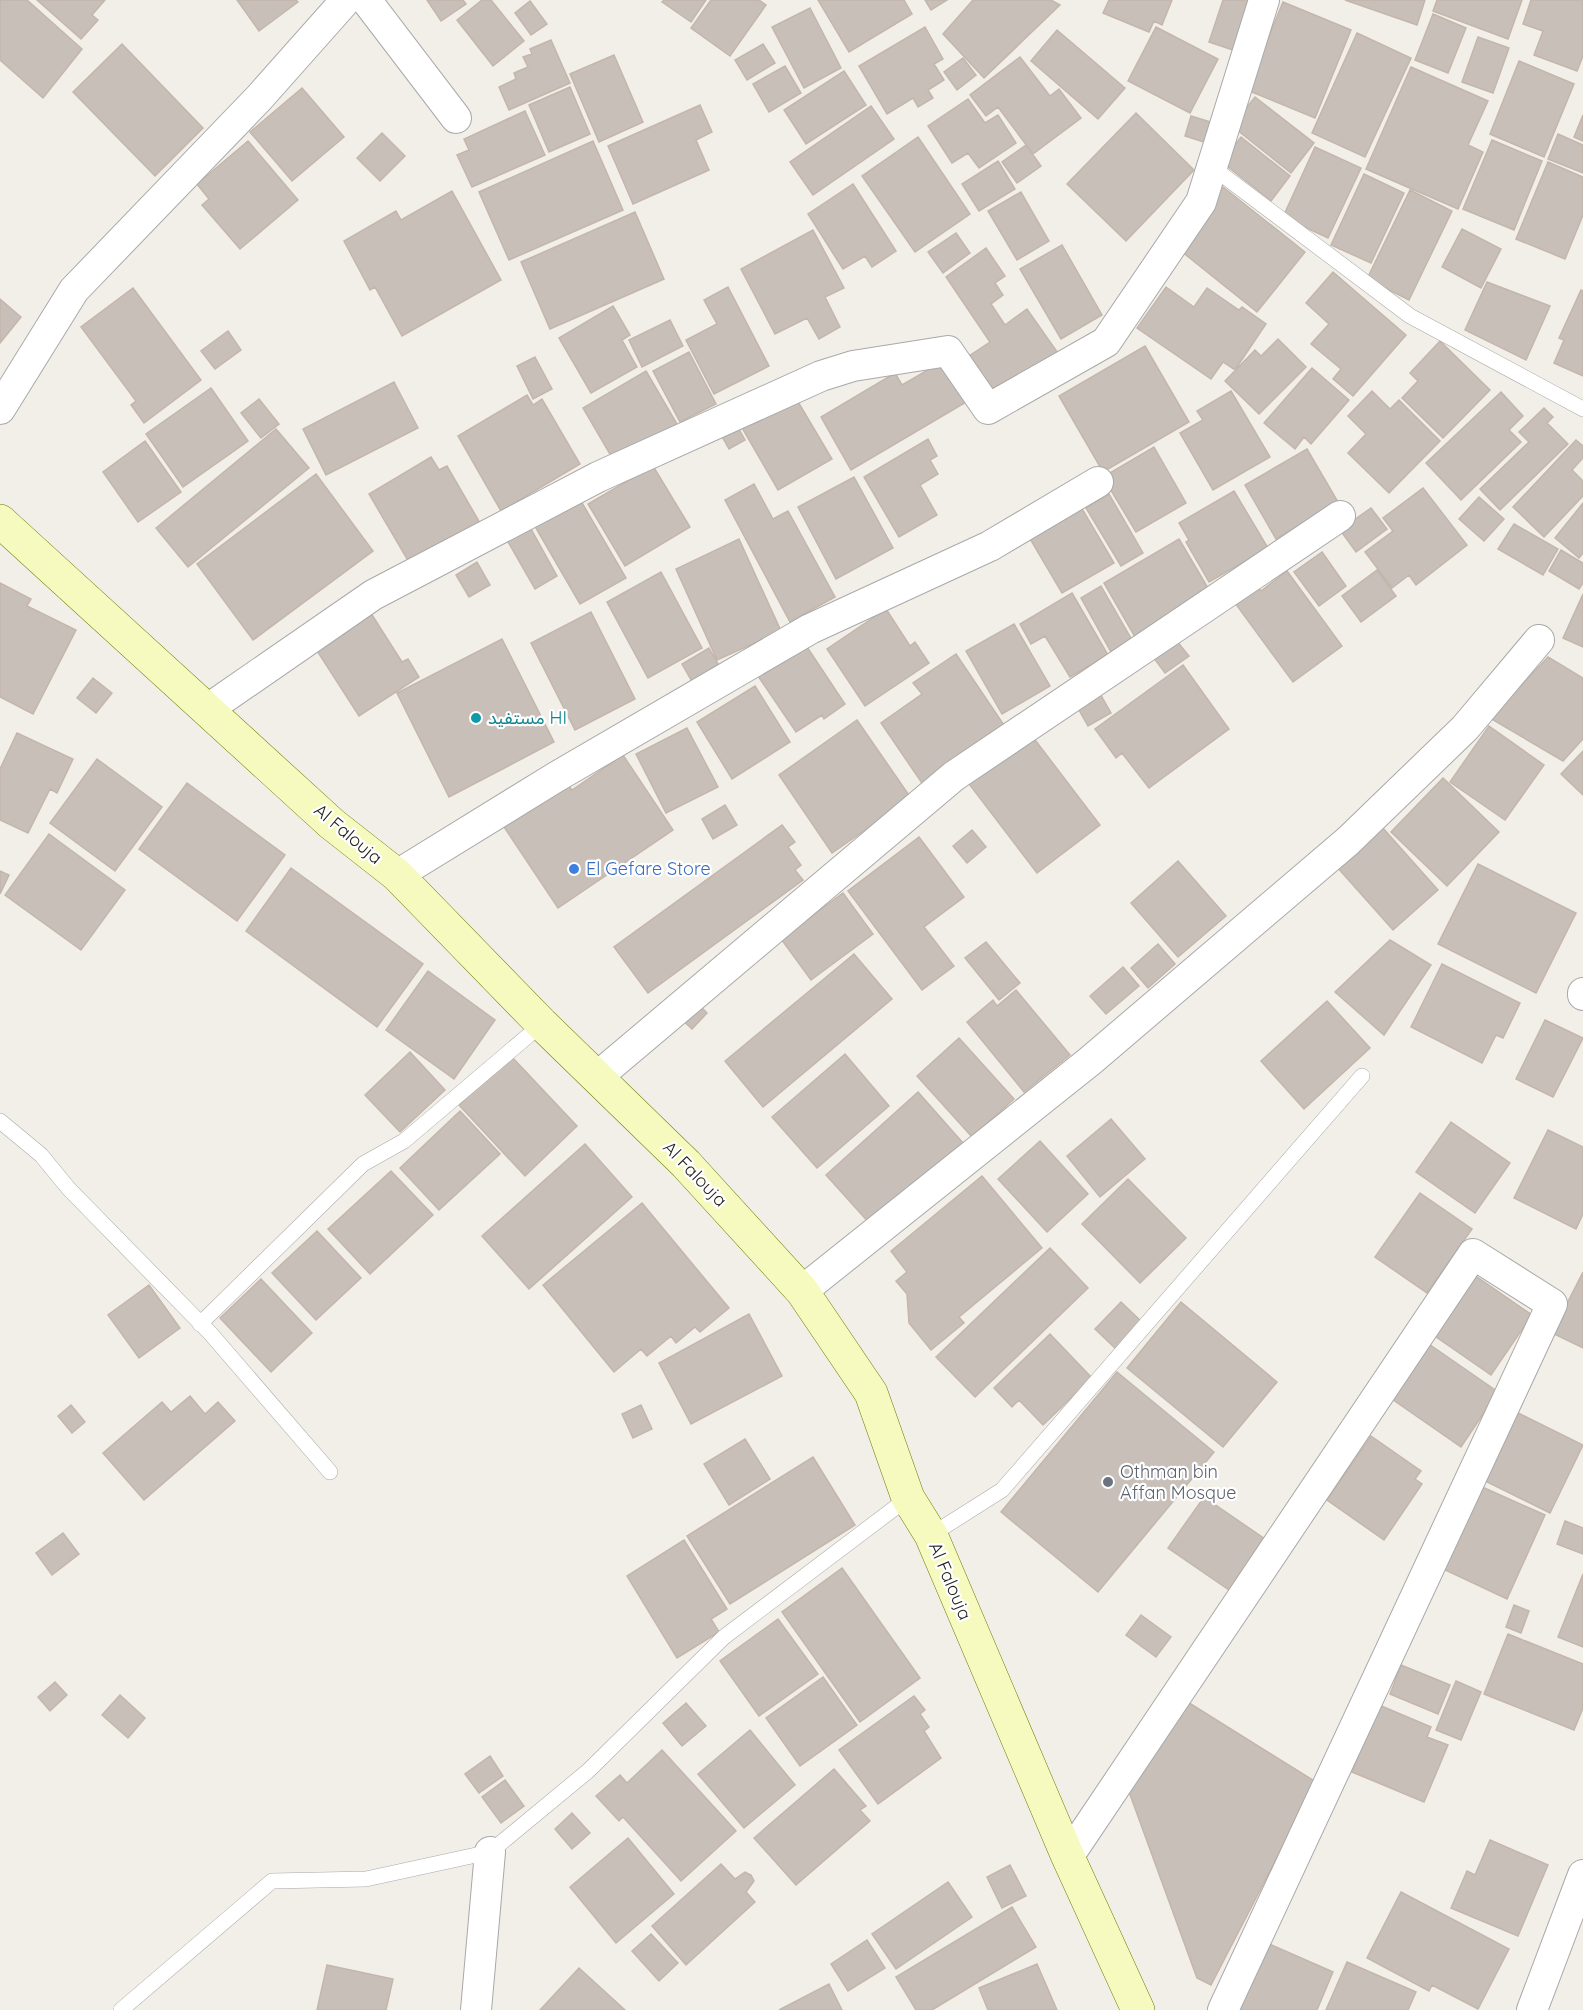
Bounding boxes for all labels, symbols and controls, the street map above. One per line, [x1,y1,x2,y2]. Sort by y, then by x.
place label: مستفيد HI [488,706,567,729]
marker: مستفيد HI [469,711,483,725]
street label: Al Falouja [309,798,387,869]
place label: El Gefare Store [586,857,711,880]
marker: El Gefare Store [567,862,581,876]
street label: Al Falouja [659,1136,732,1211]
place label: Othman bin Affan Mosque [1120,1460,1236,1504]
marker: Othman bin Affan Mosque [1101,1475,1115,1489]
street label: Al Falouja [924,1538,977,1623]

